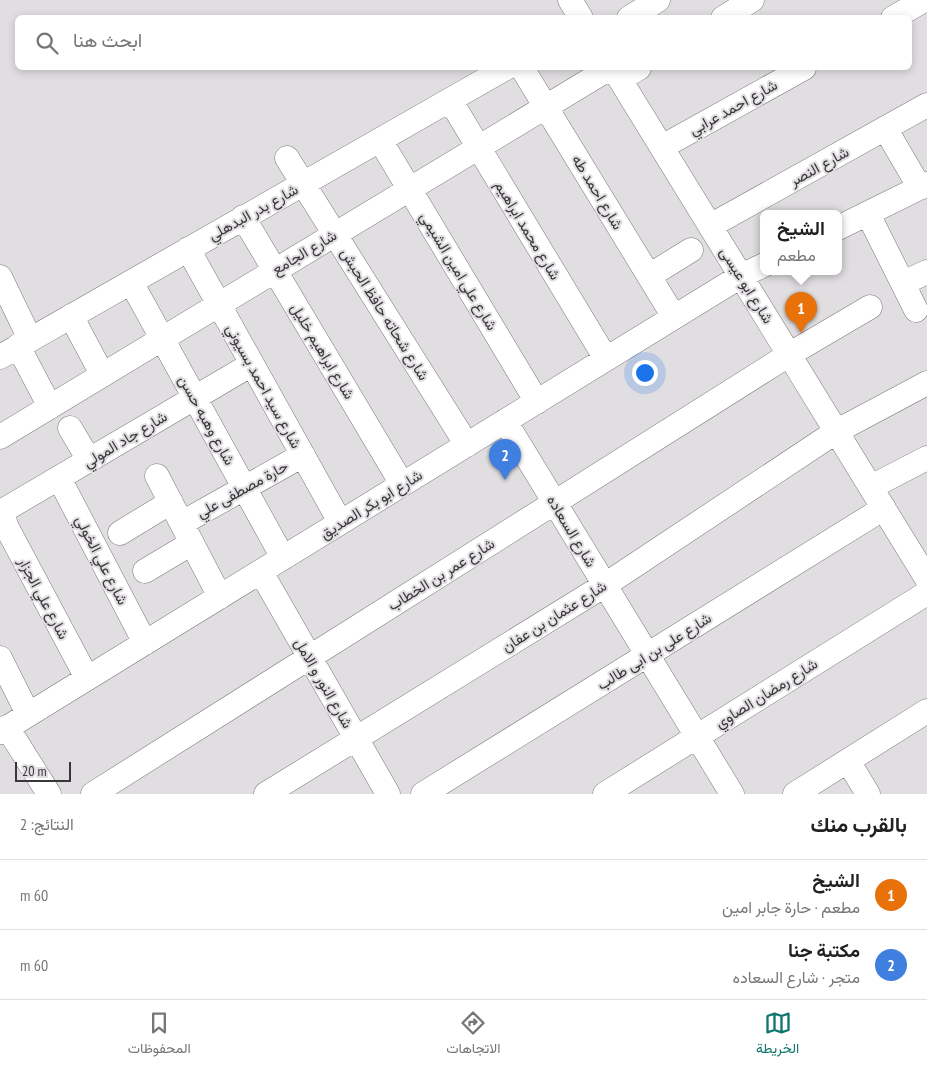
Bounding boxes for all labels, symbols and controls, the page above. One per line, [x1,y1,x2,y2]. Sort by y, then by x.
search box [15,15,912,70]
text: ابحث هنا [73,28,142,52]
icon: search [33,29,61,57]
street label: شارع احمد عرابي [685,75,783,143]
street label: شارع النصر [785,142,853,192]
street label: شارع احمد طه [566,151,628,234]
street label: شارع محمد ابراهيم [489,177,565,284]
street label: شارع بدر البدهلي [205,179,303,248]
street label: شارع علي امين الشيمي [413,208,502,336]
popup [760,210,842,275]
text: الشيخ [777,216,825,240]
street label: شارع الجامع [268,225,341,280]
street label: شارع ابو عيسى [714,243,778,328]
street label: شارع شحاته حافظ الحبش [335,244,434,385]
text: مطعم [777,245,816,265]
pin: 1 [785,292,817,333]
street label: شارع ابراهيم خليل [285,299,359,404]
street label: شارع سيد احمد بسيوني [218,321,306,454]
your location [632,360,658,386]
street label: شارع وهبه حسن [173,372,240,470]
street label: شارع جاد المولي [79,406,173,475]
pin: 2 [489,439,521,480]
street label: حارة مصطفى علي [193,456,293,525]
street label: شارع ابو بكر الصديق [316,465,427,545]
street label: شارع السعاده [541,492,601,572]
street label: شارع علي الخولي [68,512,133,610]
street label: شارع عمر بن الخطاب [384,533,499,616]
street label: شارع علي الجزار [10,553,74,644]
street label: شارع عثمان بن عفان [498,576,611,658]
street label: شارع على بن ابى طالب [593,608,716,696]
street label: شارع النور و الامل [289,634,358,733]
street label: شارع رمضان الصاوي [711,654,823,736]
scale bar [15,759,71,782]
text: 20 m [22,762,47,780]
text: بالقرب منك [810,811,907,838]
text: النتائج: 2 [20,814,74,834]
text: الشيخ [812,868,860,892]
text: 60 m [20,885,48,905]
text: 1 [887,885,895,905]
text: مطعم · حارة جابر امين [722,897,860,917]
text: مكتبة جنا [788,938,860,962]
text: 60 m [20,955,48,975]
text: 2 [887,955,895,975]
text: متجر · شارع السعاده [733,967,860,987]
tab: المحفوظات [128,1009,191,1061]
tab: الاتجاهات [446,1009,501,1061]
tab: الخريطة [756,1009,799,1061]

